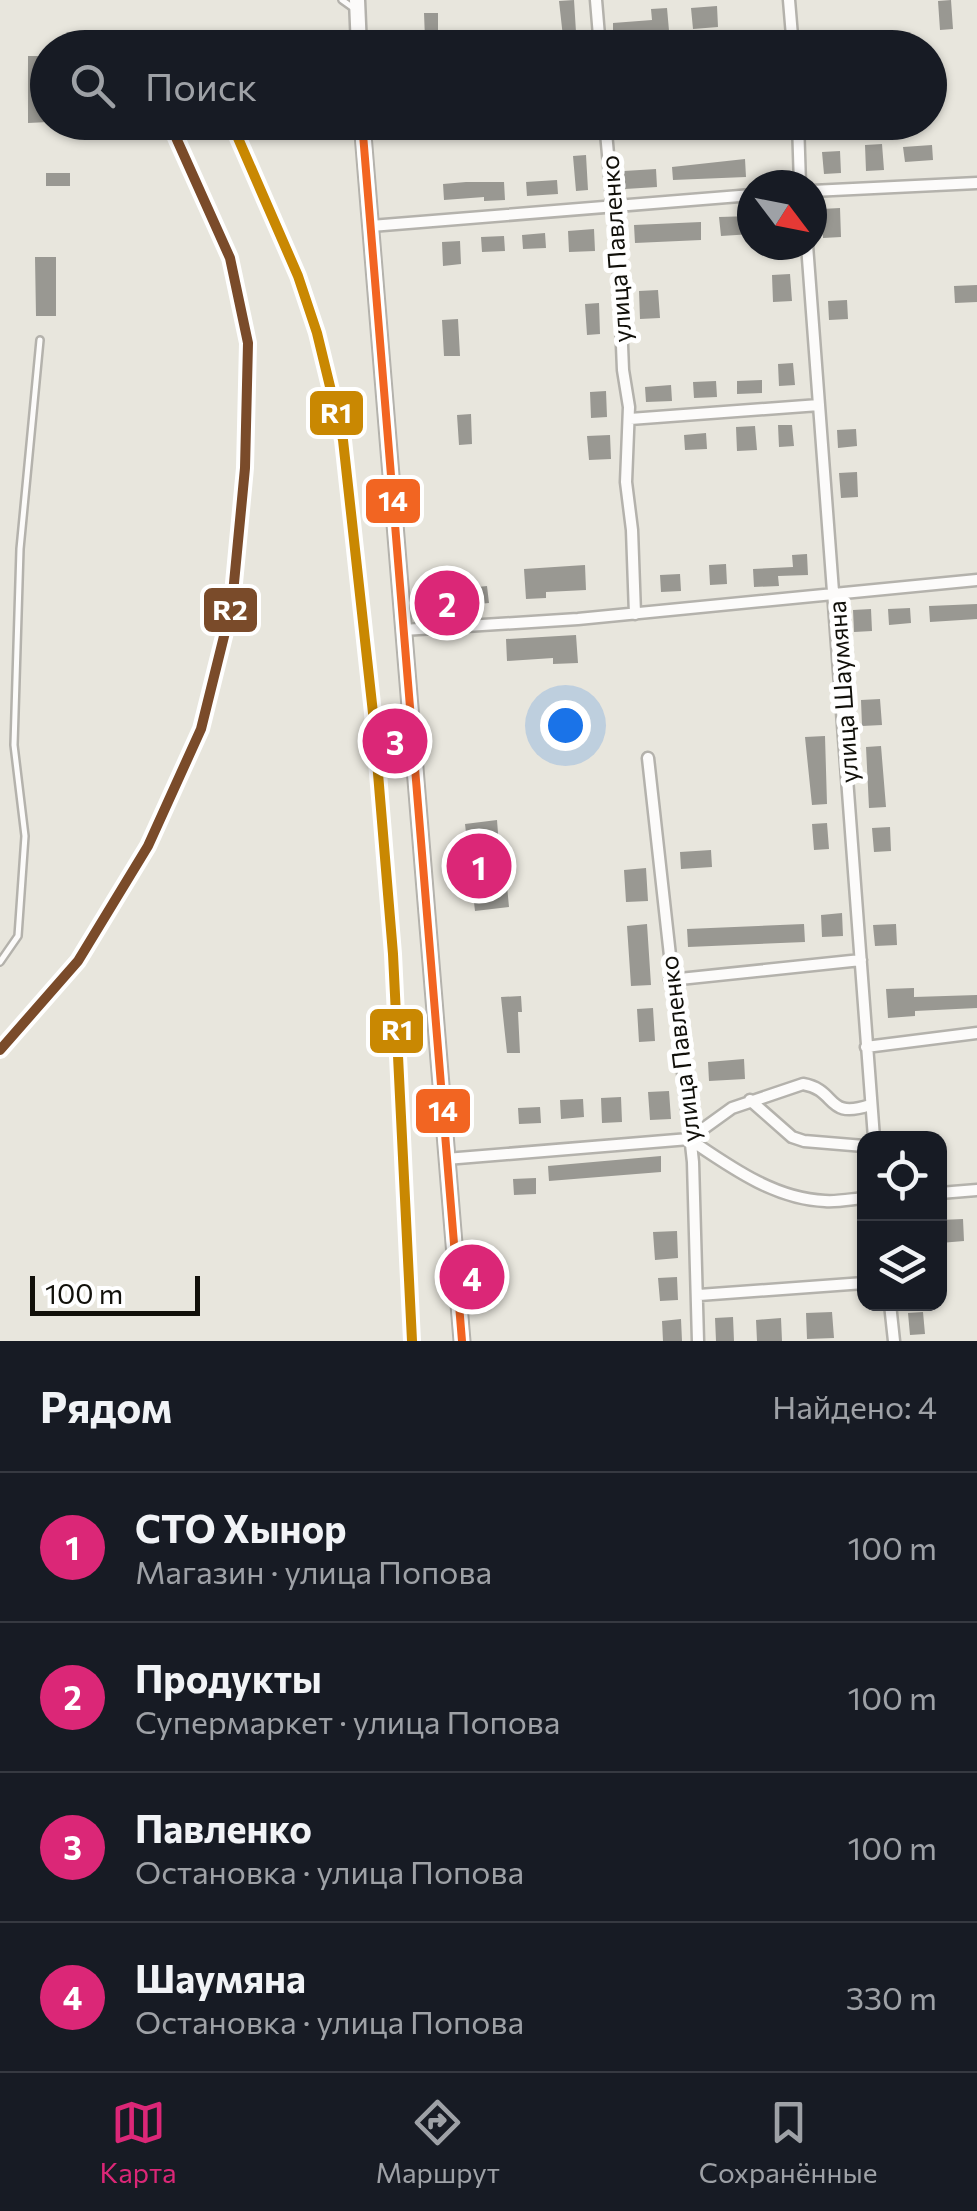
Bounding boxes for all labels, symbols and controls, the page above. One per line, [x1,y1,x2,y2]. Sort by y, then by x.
search box [30,30,947,140]
icon: search [65,58,120,113]
text: Поиск [145,62,257,109]
street label: улица Павленко [593,154,637,344]
north arrow [737,170,827,260]
line badge: R1 [308,389,365,437]
text: R1 [320,395,352,429]
line badge: 14 [364,477,422,525]
text: 14 [378,483,408,517]
pin: 2 [414,566,480,640]
line badge: R2 [202,586,259,634]
text: R2 [212,592,248,626]
street label: улица Шаумяна [821,600,863,784]
your location [540,700,591,751]
pin: 3 [362,704,428,778]
pin: 1 [446,828,512,904]
street label: улица Павленко [653,954,705,1144]
line badge: R1 [368,1007,425,1055]
text: R1 [381,1012,413,1046]
line badge: 14 [414,1087,472,1135]
text: 14 [428,1093,458,1127]
map controls [857,1131,947,1311]
button: locate [857,1131,947,1221]
button: layers [857,1221,947,1311]
pin: 4 [440,1240,504,1314]
scale bar [30,1271,200,1316]
text: 100 m [45,1276,123,1310]
text: Рядом [40,1380,172,1432]
text: Найдено: 4 [772,1386,937,1426]
text: СТО Хынор [135,1504,347,1551]
text: 1 [65,1527,80,1567]
text: 100 m [848,1527,937,1567]
text: Магазин · улица Попова [135,1551,492,1591]
text: Продукты [135,1654,322,1701]
text: 2 [63,1677,82,1717]
text: 100 m [848,1677,937,1717]
text: Супермаркет · улица Попова [135,1701,560,1741]
text: Павленко [135,1804,312,1851]
text: 3 [63,1827,82,1867]
text: 100 m [848,1827,937,1867]
text: Остановка · улица Попова [135,1851,524,1891]
text: Шаумяна [135,1954,306,2001]
text: 4 [63,1977,82,2017]
text: 330 m [846,1977,937,2017]
text: Остановка · улица Попова [135,2001,524,2041]
tab: Карта [99,2095,177,2189]
tab: Маршрут [376,2095,500,2189]
tab: Сохранённые [699,2095,878,2189]

